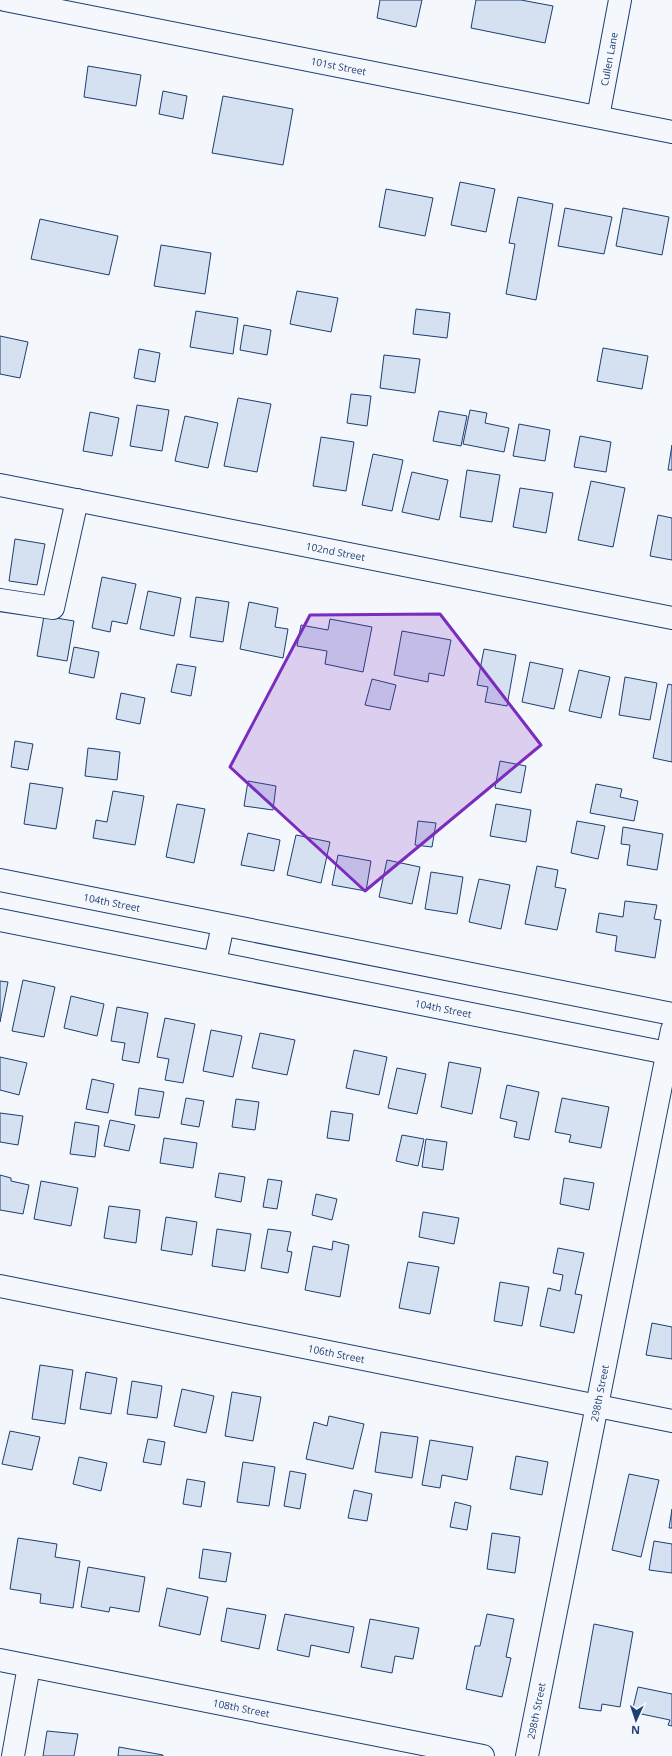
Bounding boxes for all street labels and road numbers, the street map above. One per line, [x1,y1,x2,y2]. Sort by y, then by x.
street label: Cullen Lane [597,31,621,87]
street label: 101st Street [310,54,368,78]
street label: 102nd Street [305,539,367,564]
street label: 104th Street [82,890,142,915]
street label: 104th Street [414,996,473,1021]
street label: 106th Street [307,1341,366,1366]
street label: 298th Street [587,1363,612,1423]
street label: 298th Street [524,1681,549,1740]
street label: 108th Street [212,1695,271,1721]

